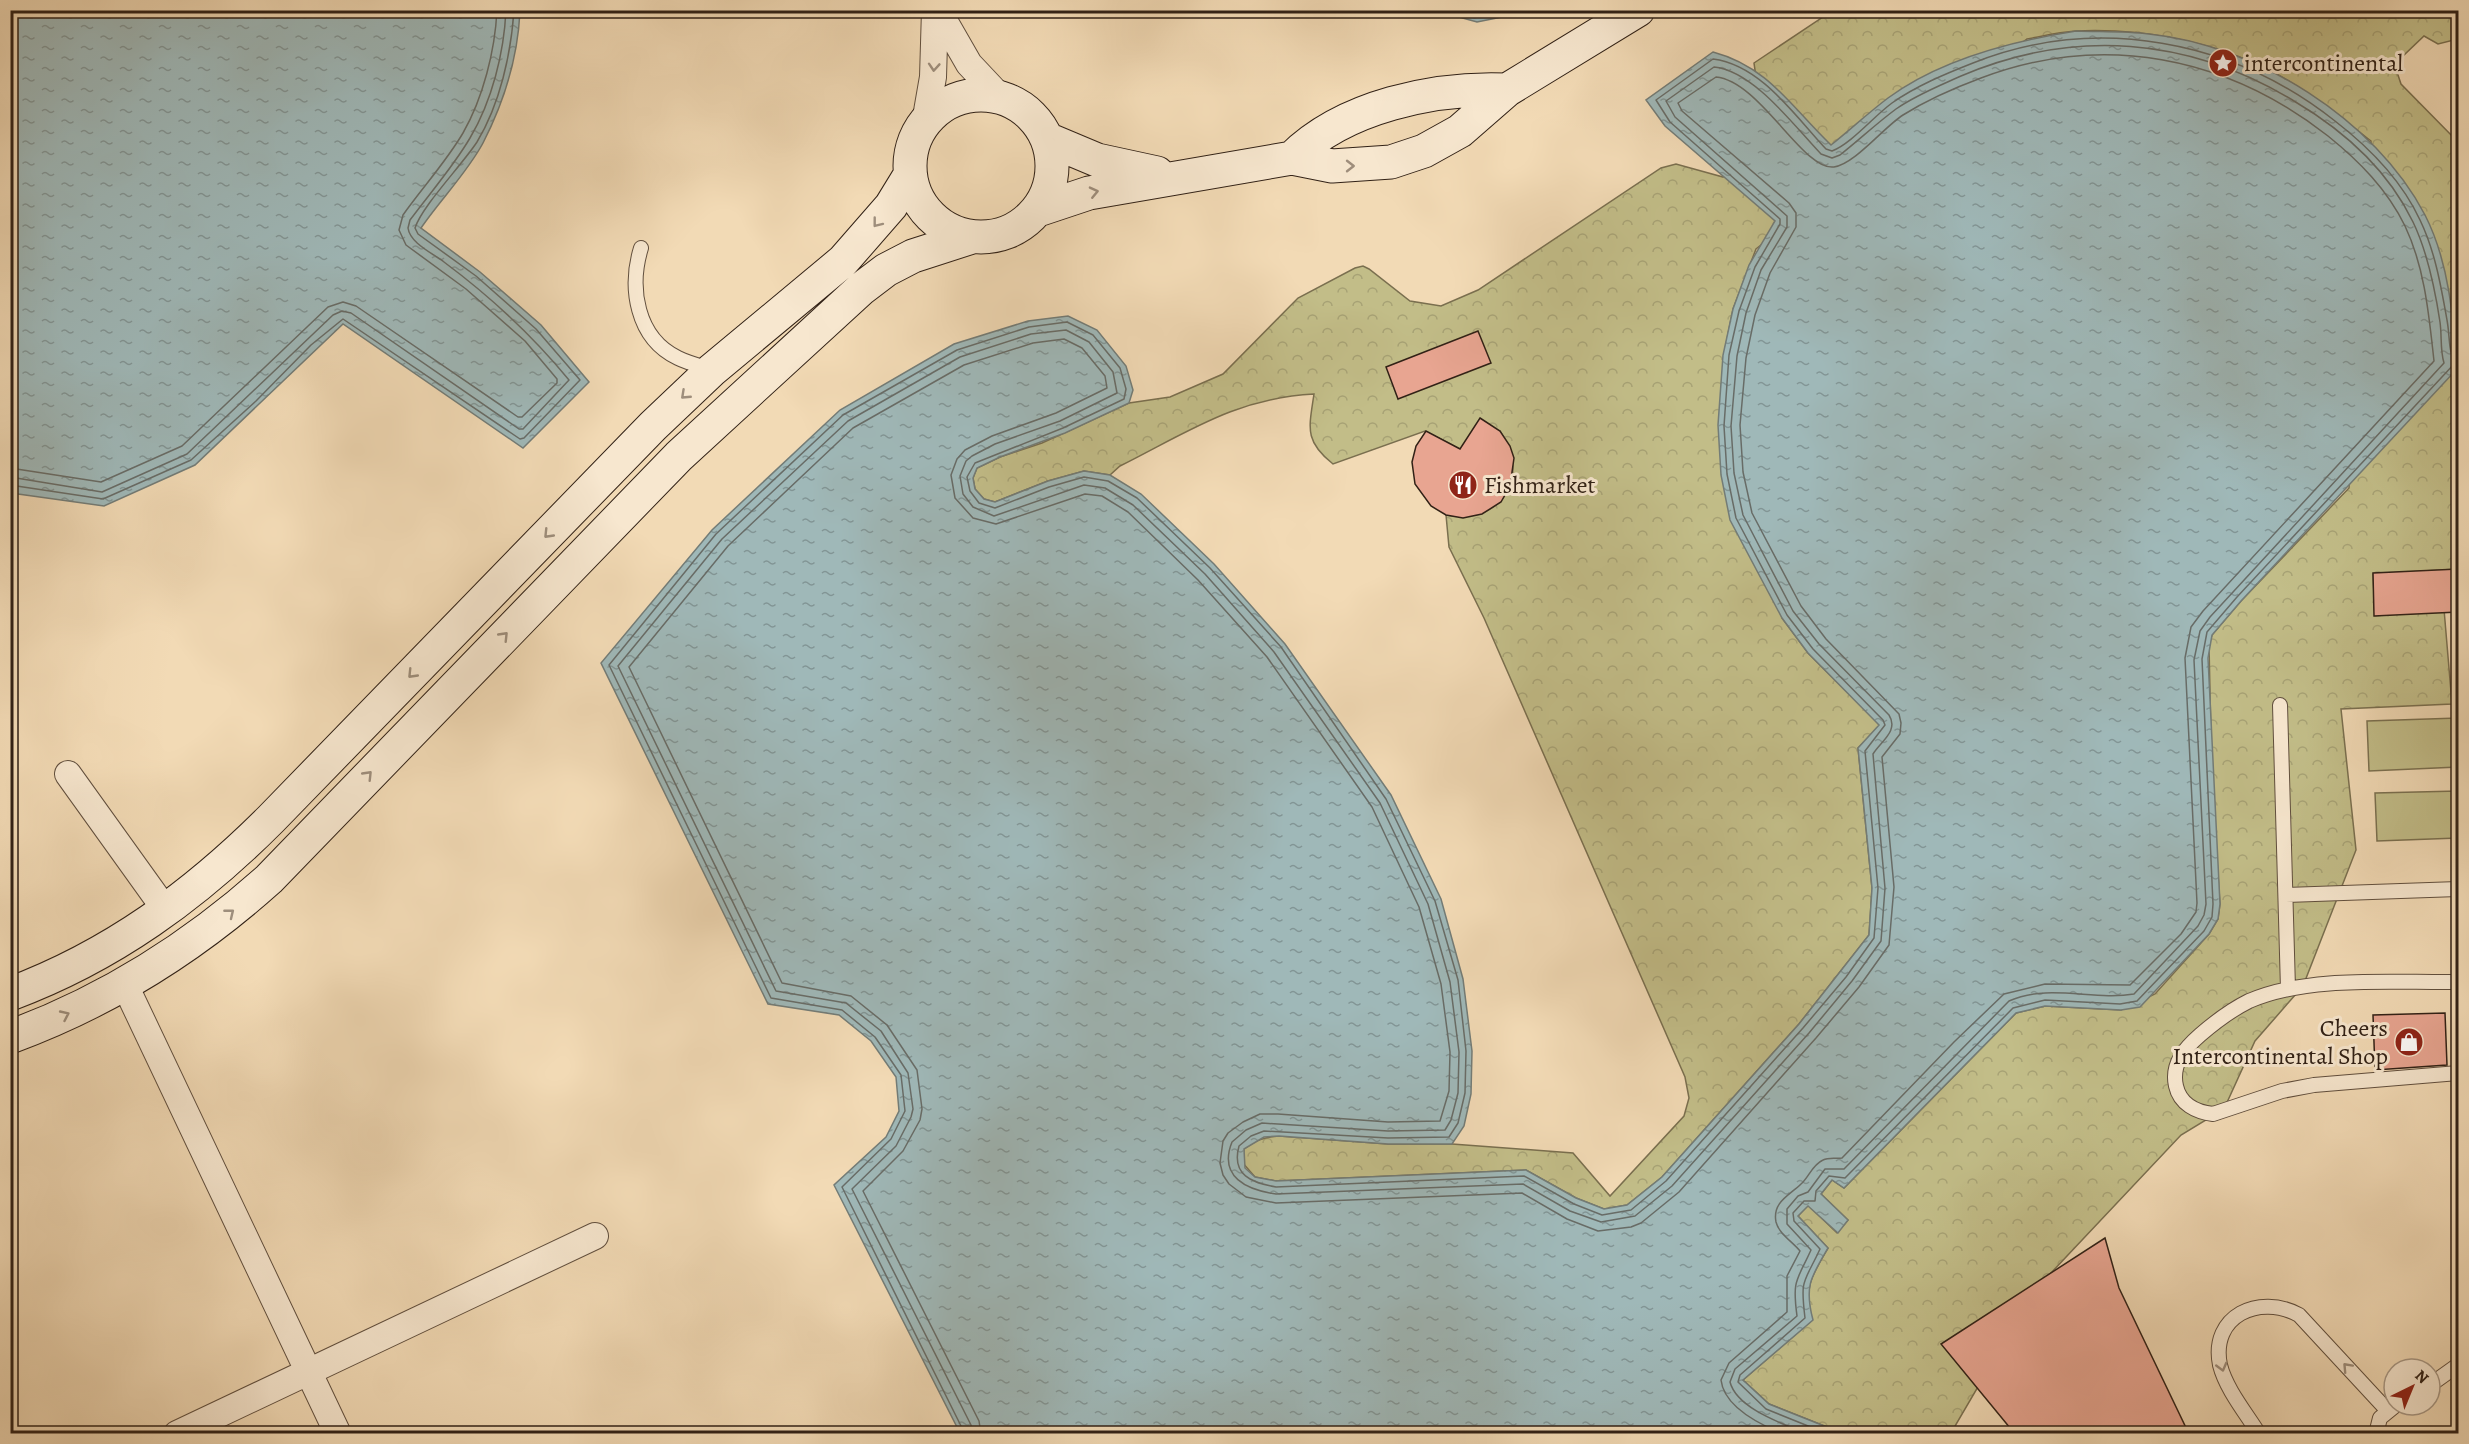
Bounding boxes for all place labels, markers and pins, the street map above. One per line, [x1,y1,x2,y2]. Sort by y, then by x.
place icon: intercontinental [2207,47,2239,79]
place label: intercontinental [2244,47,2403,79]
restaurant icon: Fishmarket [1447,469,1479,501]
place label: Fishmarket [1484,469,1596,501]
place label: Cheers Intercontinental Shop [2173,1012,2388,1072]
shop icon: Cheers Intercontinental Shop [2393,1026,2425,1058]

